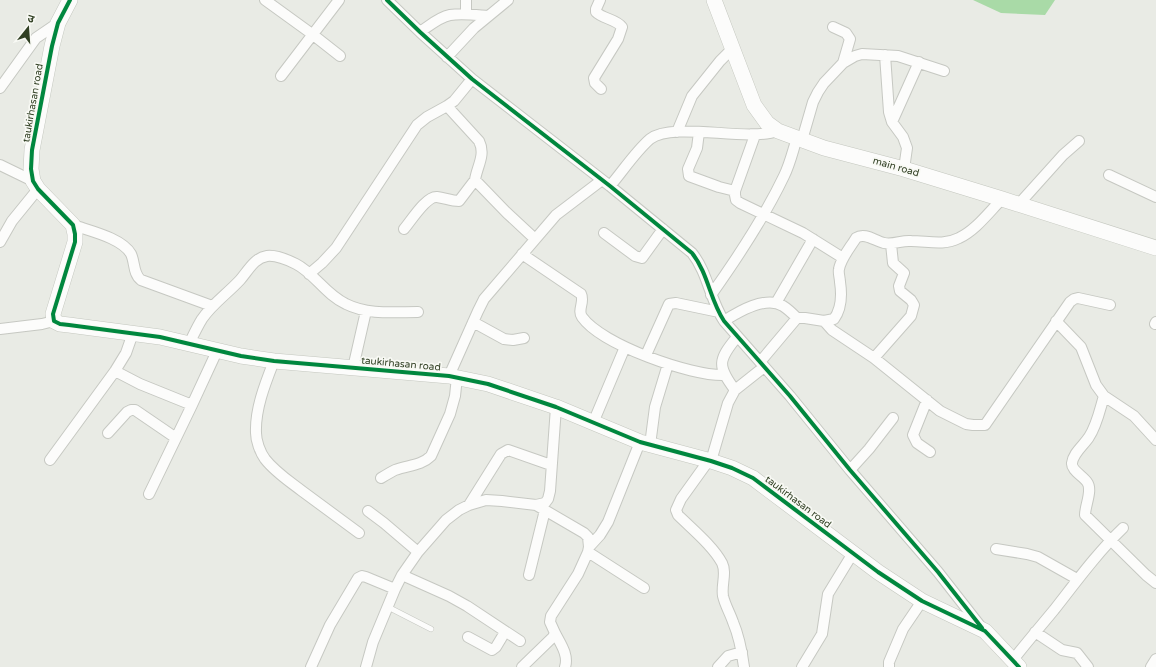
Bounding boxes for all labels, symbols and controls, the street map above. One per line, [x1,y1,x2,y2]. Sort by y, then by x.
north arrow [8,8,48,48]
text: उ [26,12,36,26]
street label: taukirhasan road [20,63,46,143]
street label: main road [871,155,921,179]
street label: taukirhasan road [361,355,441,373]
street label: taukirhasan road [763,473,833,531]

